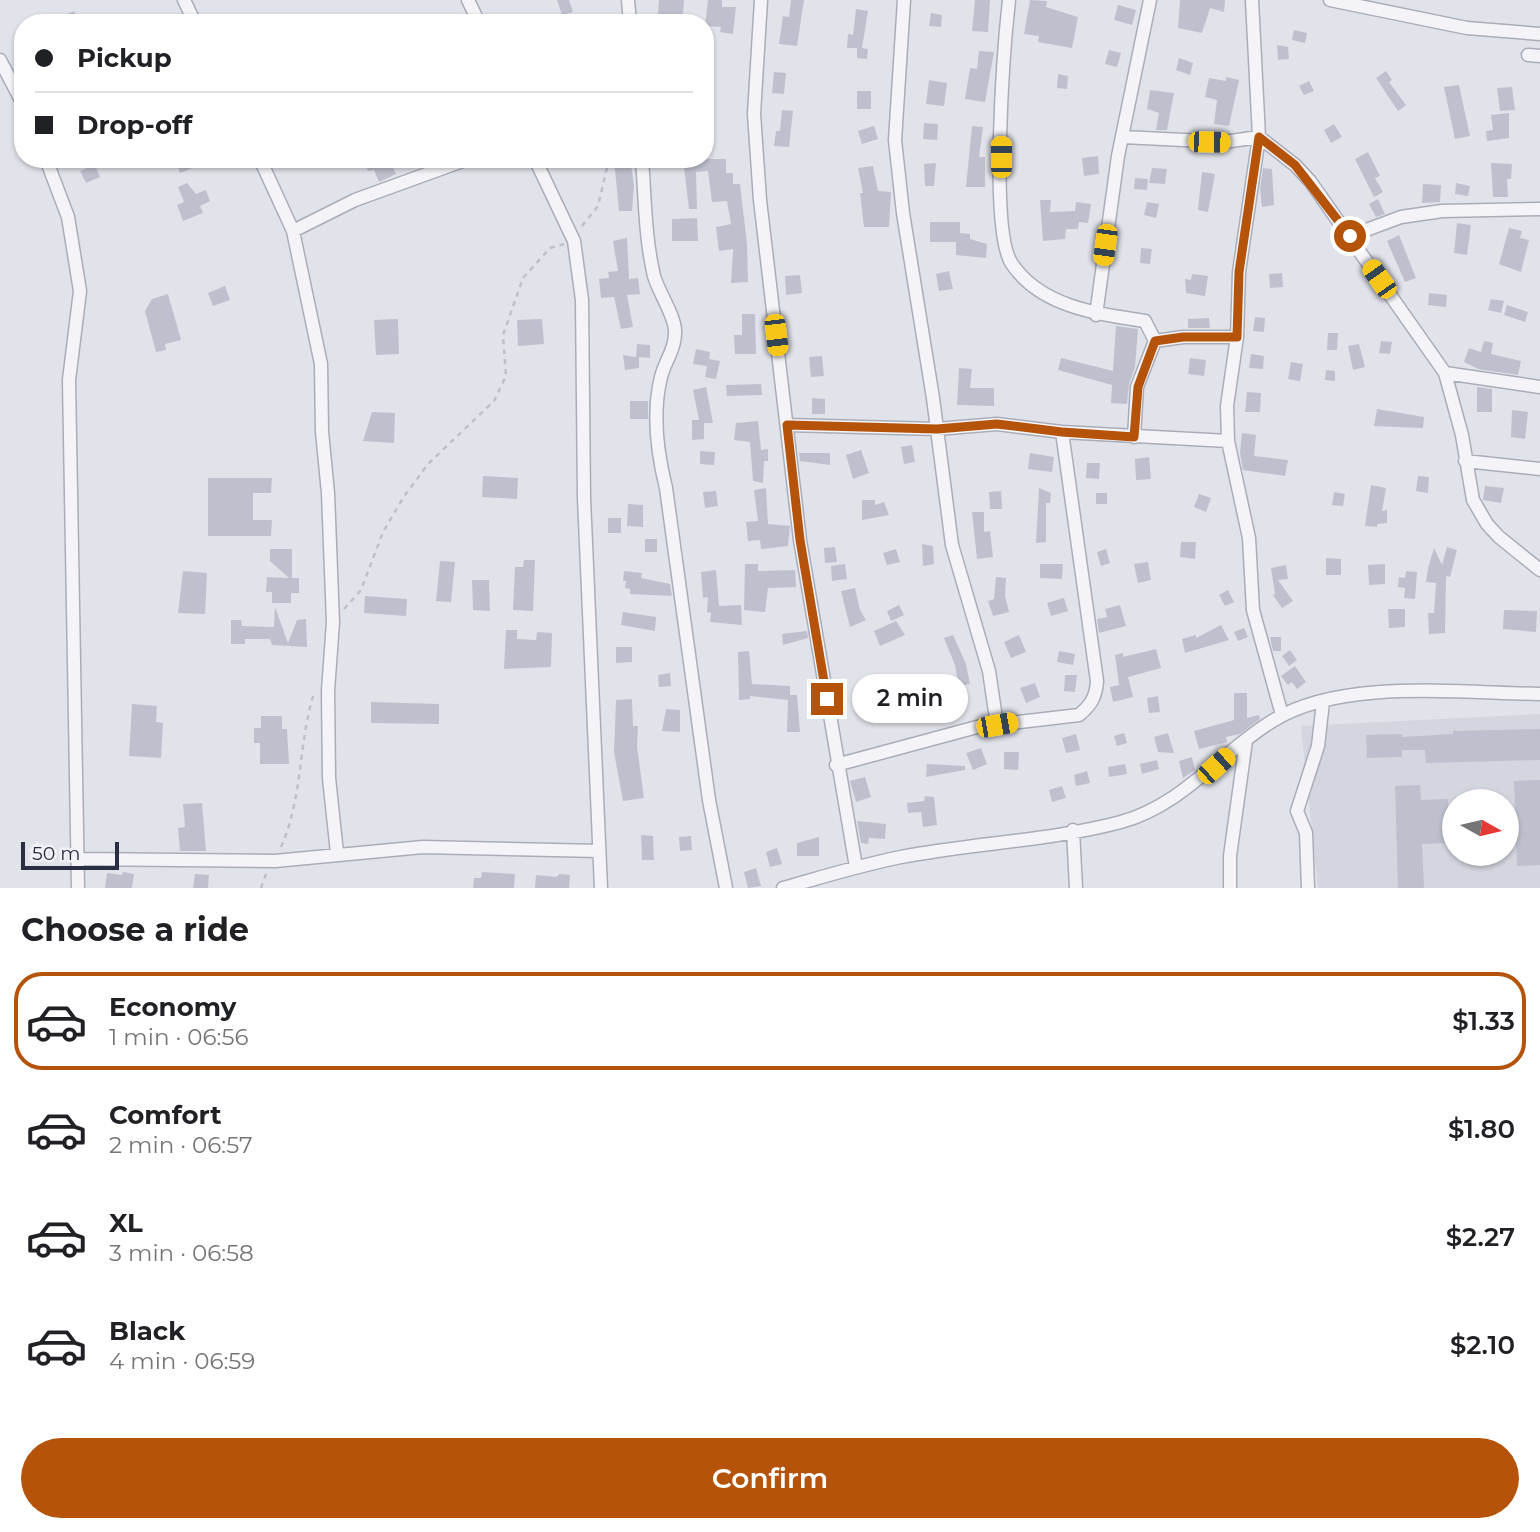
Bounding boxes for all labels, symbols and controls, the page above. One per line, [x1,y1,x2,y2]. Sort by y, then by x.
text: Pickup [77,42,172,74]
text: Drop-off [77,109,192,141]
car [1188,131,1231,153]
car [991,136,1012,178]
route start [1334,220,1366,252]
car [1092,223,1119,267]
car [1359,256,1400,302]
car [764,313,789,357]
callout: 2 min [852,674,967,724]
route end [811,683,843,715]
text: 2 min [877,684,943,712]
car [975,711,1020,739]
car [1194,744,1239,788]
north arrow [1442,789,1519,866]
map controls [1442,789,1519,866]
scale bar [21,839,119,871]
text: 50 m [32,842,80,865]
text: Choose a ride [21,910,249,949]
icon: car [25,990,88,1053]
text: Economy [109,991,236,1023]
text: $1.33 [1452,1005,1515,1037]
text: 1 min · 06:56 [109,1023,248,1051]
icon: car [25,1098,88,1161]
text: Comfort [109,1099,221,1131]
text: $1.80 [1448,1113,1515,1145]
text: 2 min · 06:57 [109,1131,252,1159]
icon: car [25,1206,88,1269]
text: XL [109,1207,143,1239]
text: $2.27 [1446,1221,1515,1253]
text: 3 min · 06:58 [109,1239,254,1267]
icon: car [25,1314,88,1377]
text: Black [109,1315,185,1347]
text: $2.10 [1450,1329,1515,1361]
text: 4 min · 06:59 [109,1347,255,1375]
button: Confirm [21,1438,1519,1518]

